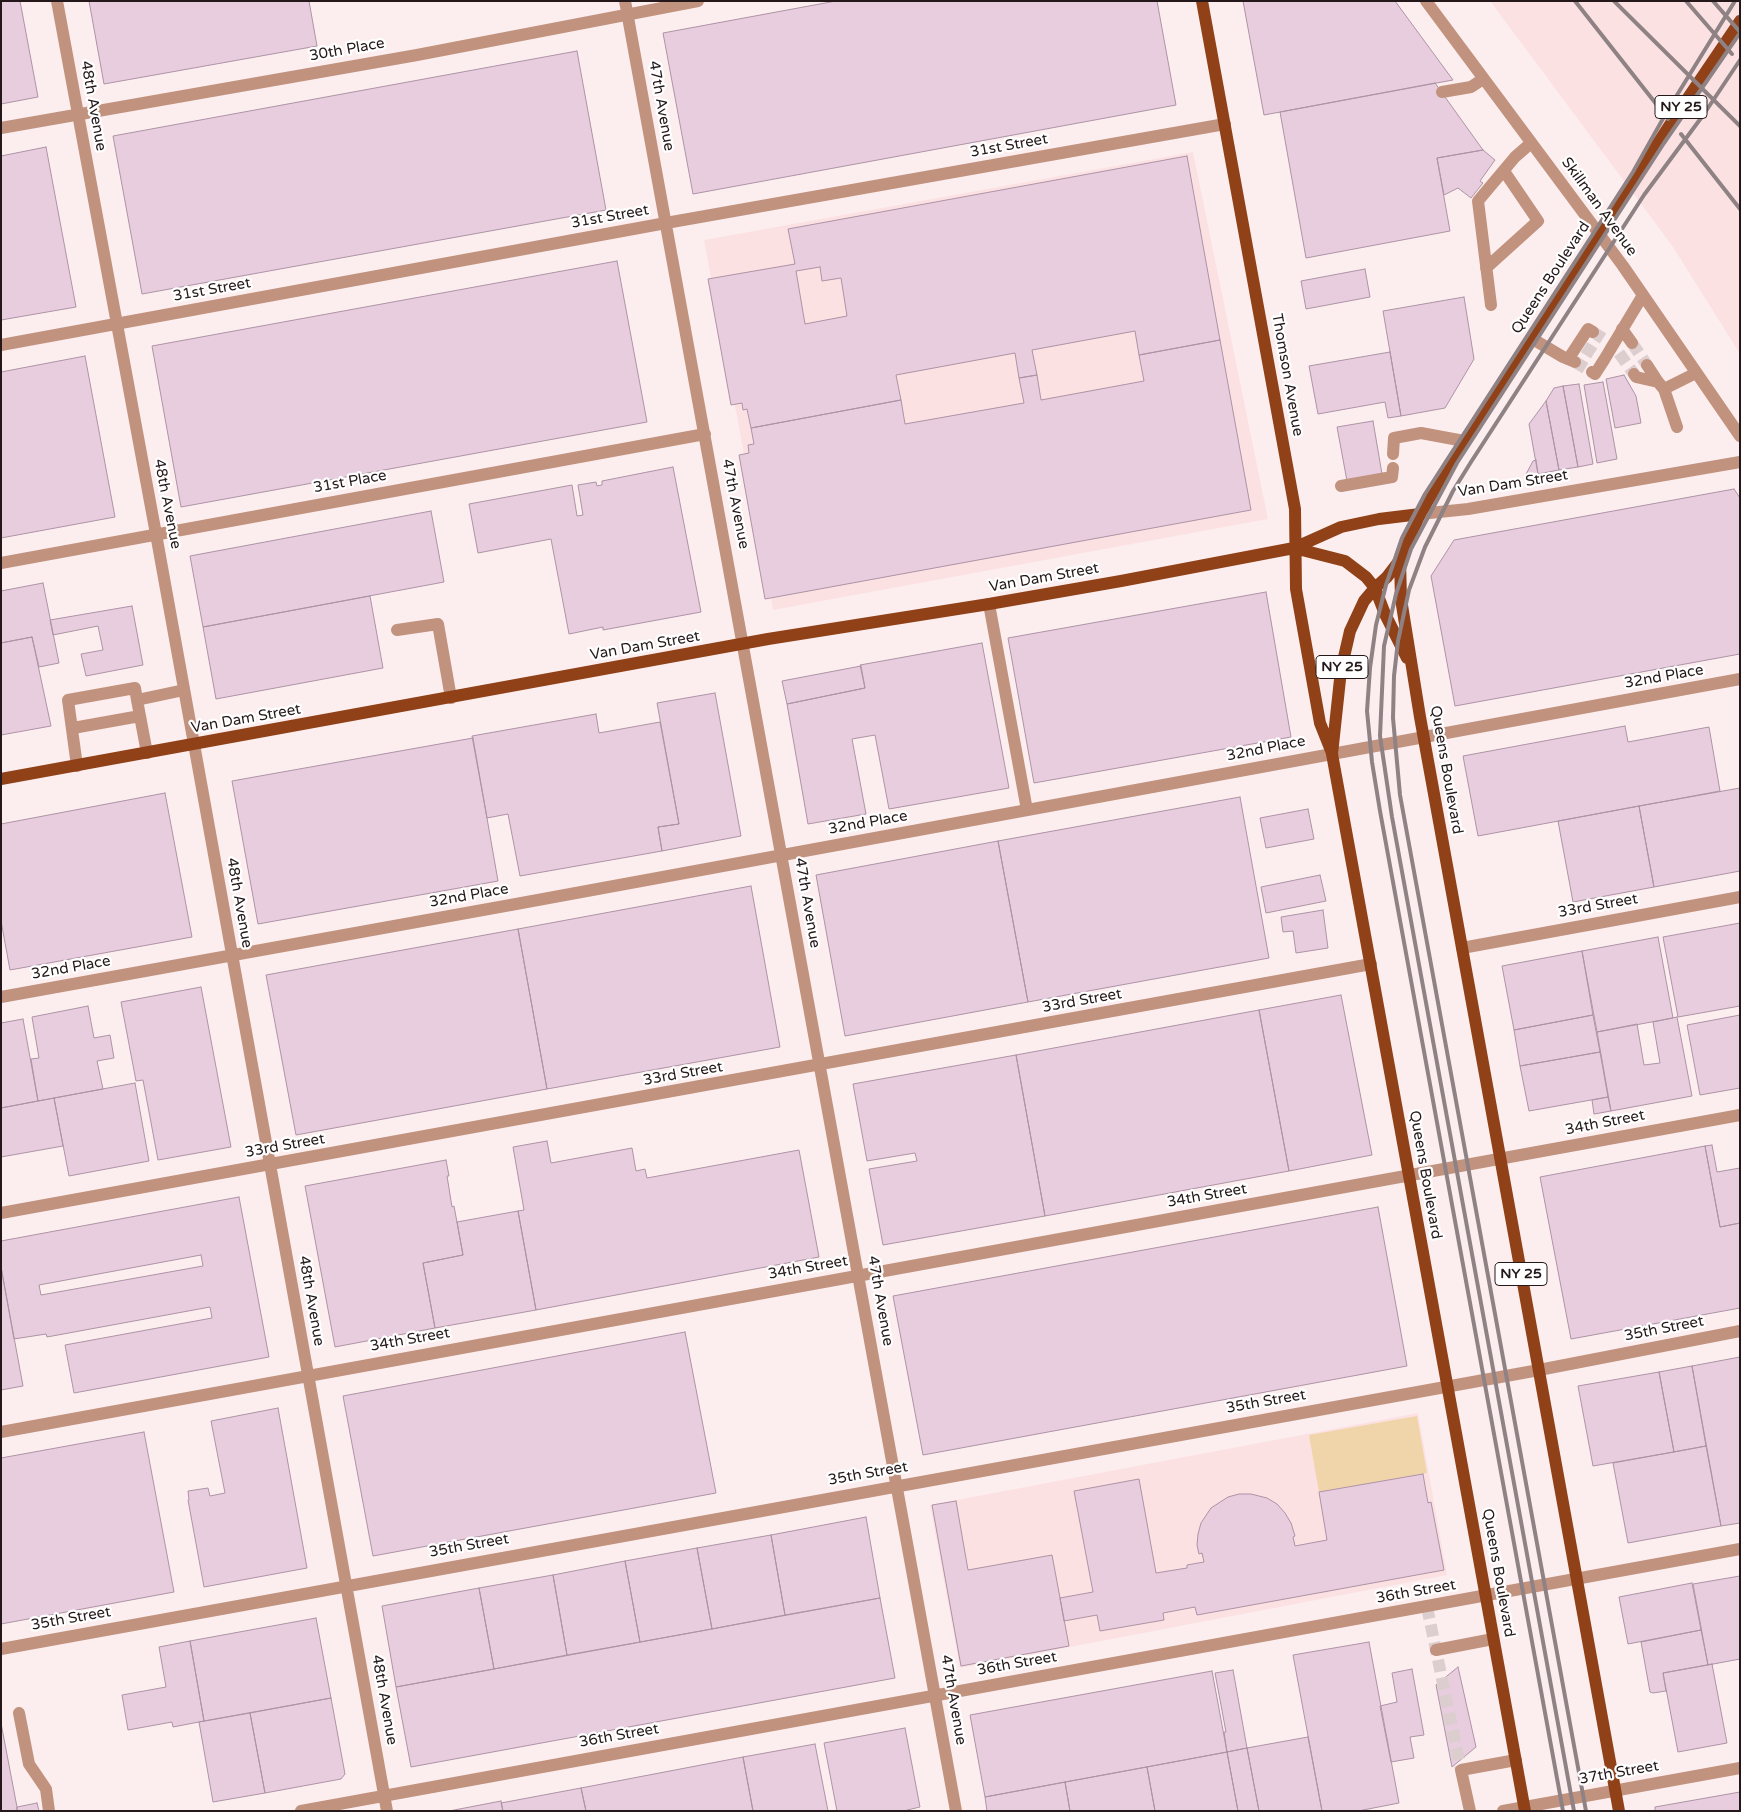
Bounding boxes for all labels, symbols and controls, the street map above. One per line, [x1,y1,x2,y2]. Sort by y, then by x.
street label: 30th Place [308,35,386,65]
street label: 48th Avenue [76,59,110,153]
street label: 47th Avenue [644,59,678,153]
road number: NY 25 [1655,95,1707,118]
street label: 31st Street [969,130,1049,162]
street label: Skillman Avenue [1557,154,1641,260]
street label: 31st Street [570,201,650,233]
street label: Queens Boulevard [1508,218,1594,338]
street label: 31st Street [172,274,252,306]
street label: Thomson Avenue [1267,312,1307,438]
street label: 48th Avenue [149,457,185,551]
street label: 47th Avenue [717,457,753,551]
street label: Van Dam Street [1457,466,1569,502]
street label: 31st Place [312,467,388,497]
street label: Van Dam Street [988,559,1100,597]
street label: Van Dam Street [589,627,701,665]
road number: NY 25 [1316,656,1368,679]
street label: 32nd Place [1623,661,1705,693]
street label: Van Dam Street [190,700,302,738]
street label: Queens Boulevard [1426,704,1466,836]
street label: 32nd Place [1225,733,1307,765]
street label: 32nd Place [827,807,909,839]
street label: 48th Avenue [222,856,256,950]
street label: 47th Avenue [790,856,824,950]
street label: 32nd Place [428,880,510,912]
street label: 33rd Street [1557,890,1639,922]
street label: 32nd Place [30,952,112,984]
street label: 33rd Street [1041,985,1123,1017]
street label: 33rd Street [642,1058,724,1090]
street label: 34th Street [1564,1106,1646,1140]
street label: Queens Boulevard [1405,1109,1445,1241]
street label: 33rd Street [244,1130,326,1162]
street label: 34th Street [1166,1180,1248,1212]
street label: 34th Street [767,1252,849,1284]
street label: 48th Avenue [294,1254,328,1348]
street label: 47th Avenue [863,1254,897,1348]
road number: NY 25 [1495,1262,1547,1286]
street label: 35th Street [1623,1312,1705,1346]
street label: 34th Street [369,1324,451,1356]
street label: 35th Street [1225,1386,1307,1418]
street label: 35th Street [827,1458,909,1490]
street label: Queens Boulevard [1478,1507,1518,1639]
street label: 35th Street [428,1530,510,1562]
street label: 36th Street [1375,1576,1457,1608]
street label: 35th Street [30,1603,112,1635]
street label: 36th Street [976,1648,1058,1680]
street label: 48th Avenue [367,1653,401,1747]
street label: 47th Avenue [936,1653,970,1747]
street label: 36th Street [578,1720,660,1752]
street label: 37th Street [1578,1757,1660,1789]

